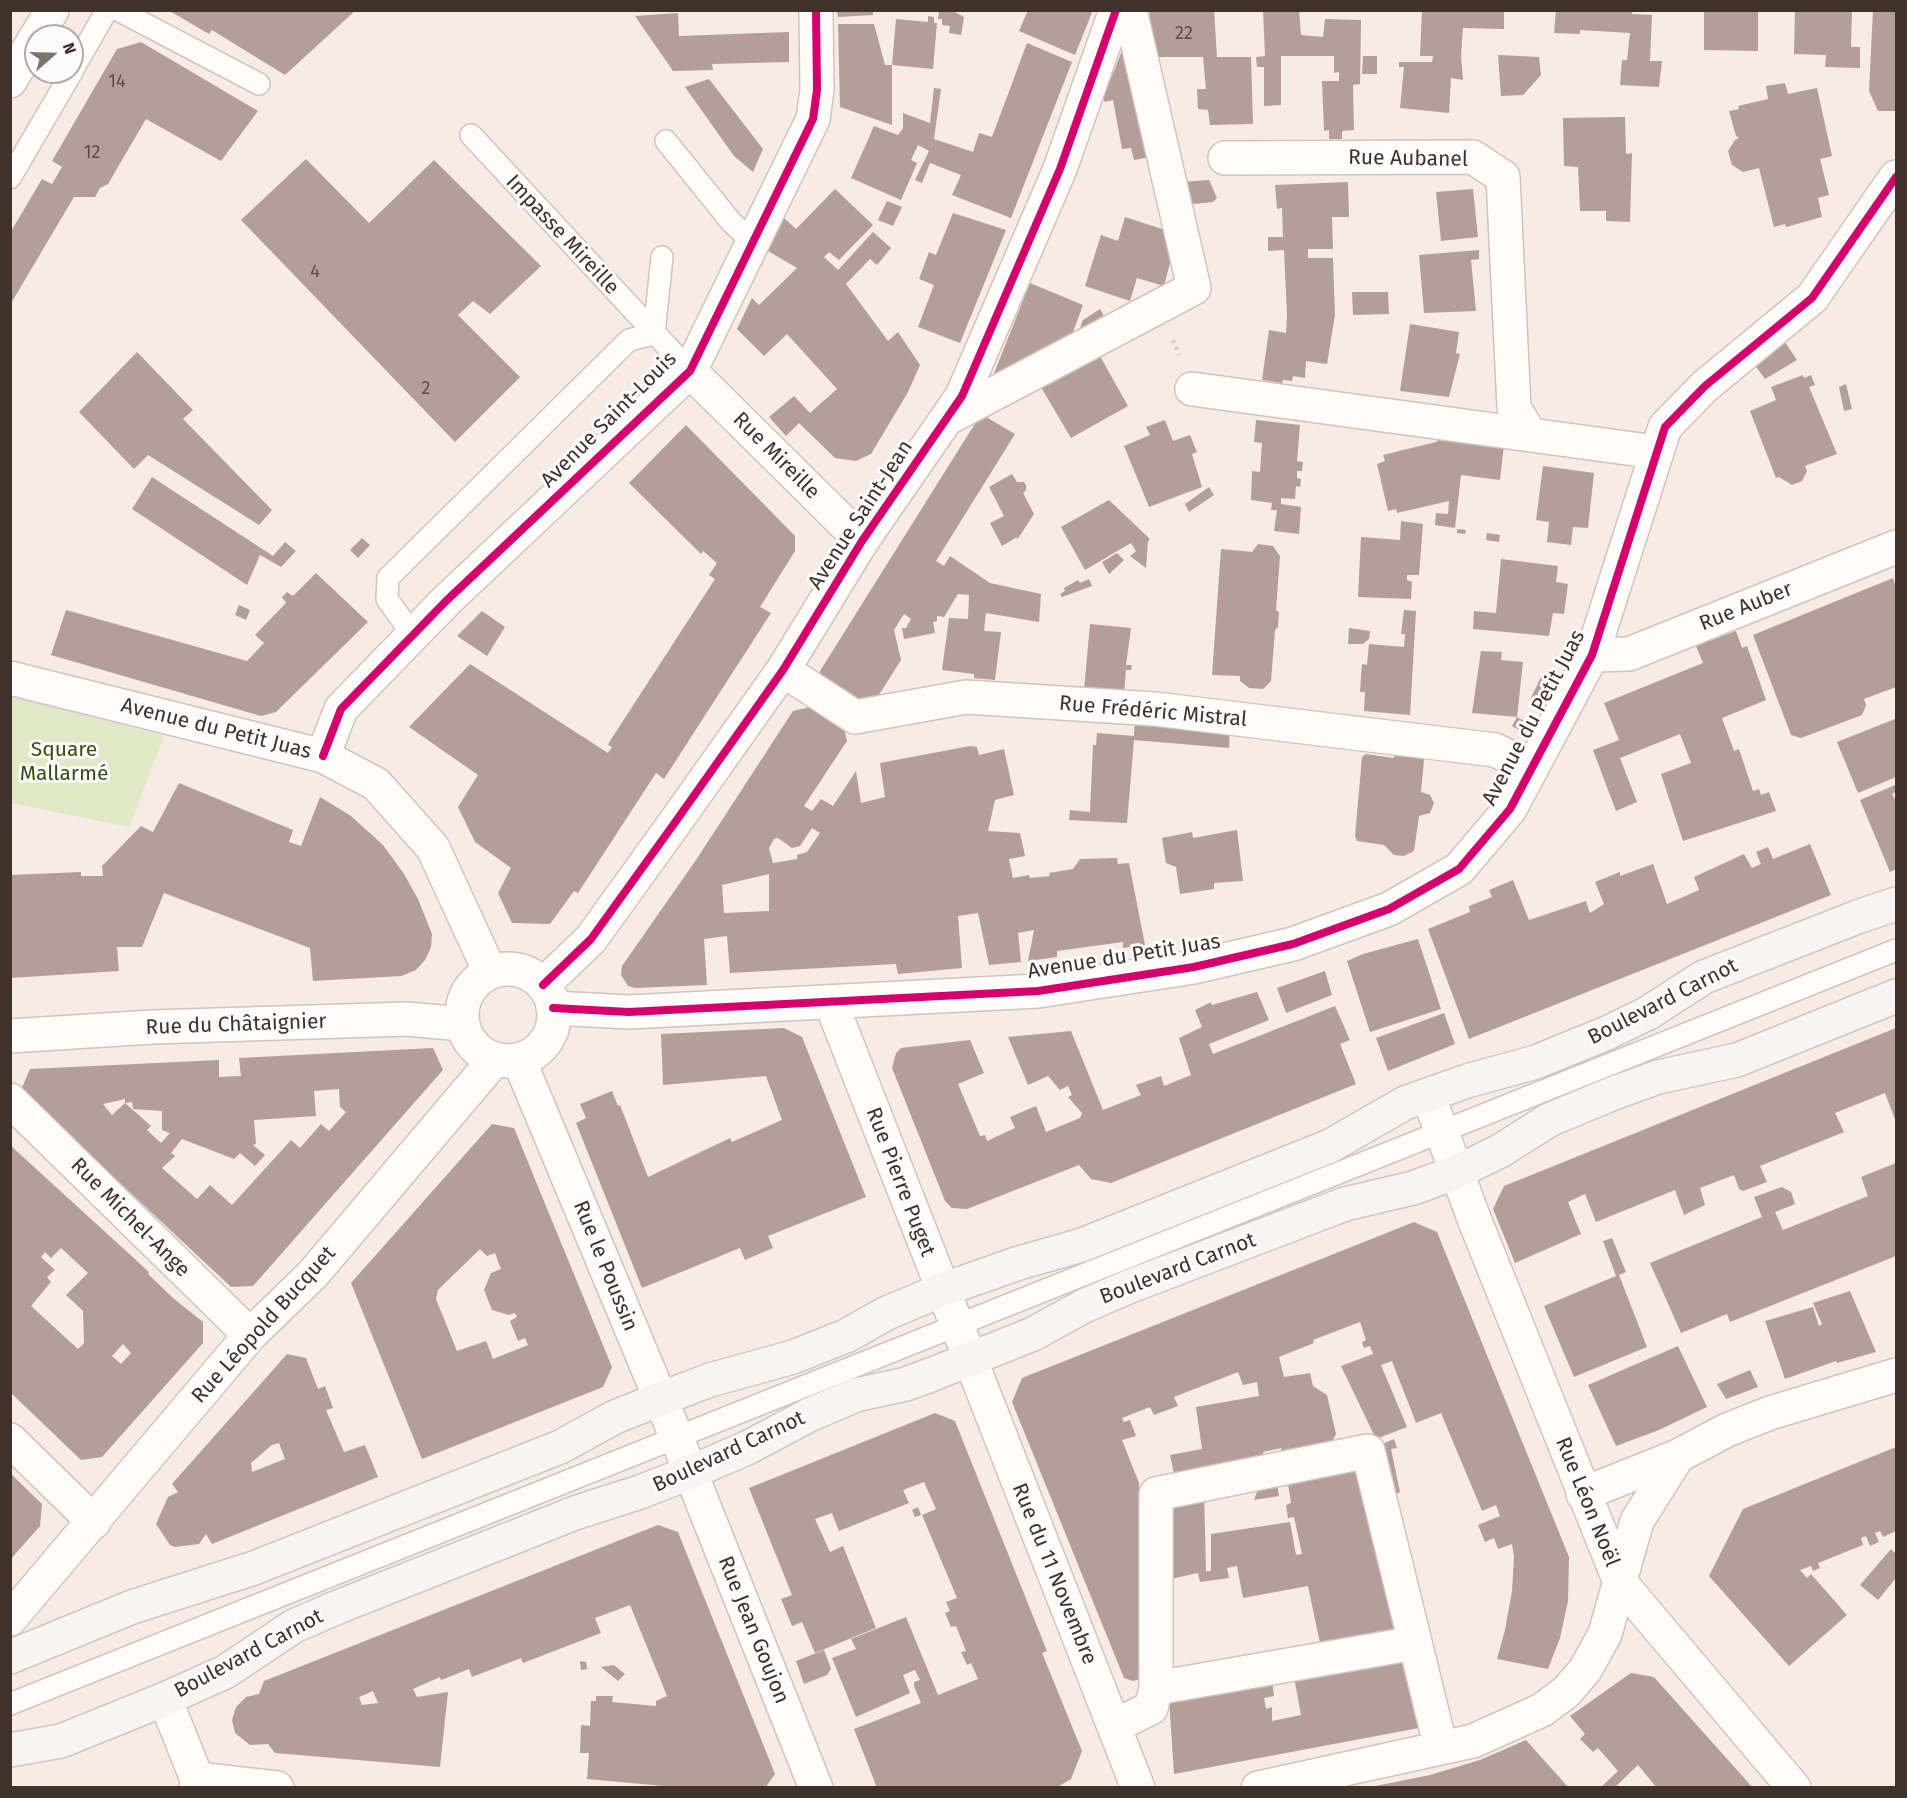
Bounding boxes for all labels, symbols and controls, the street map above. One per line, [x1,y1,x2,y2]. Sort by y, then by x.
house number: 22 [1175,23,1193,45]
north arrow [24,24,84,84]
text: N [59,40,80,57]
house number: 14 [108,71,126,93]
house number: 12 [84,142,100,164]
street label: Rue Aubanel [1348,145,1468,173]
street label: Impasse Mireille [500,170,624,300]
house number: 4 [310,261,320,283]
street label: Avenue Saint-Louis [536,347,682,493]
house number: 2 [422,378,430,400]
street label: Rue Mireille [727,407,825,505]
street label: Avenue Saint-Jean [803,436,919,594]
street label: Rue Auber [1696,577,1796,637]
street label: Avenue du Petit Juas [1477,626,1591,810]
street label: Rue Frédéric Mistral [1058,691,1248,733]
street label: Avenue du Petit Juas [118,693,314,765]
park label: Square Mallarmé [20,737,108,787]
street label: Avenue du Petit Juas [1026,929,1222,985]
street label: Boulevard Carnot [1584,953,1742,1051]
street label: Rue du Châtaignier [145,1009,327,1041]
street label: Rue Pierre Puget [860,1104,940,1260]
street label: Rue Michel-Ange [65,1153,195,1283]
street label: Rue le Poussin [567,1197,643,1335]
street label: Boulevard Carnot [1097,1228,1259,1310]
street label: Rue Léopold Bucquet [187,1241,341,1409]
street label: Boulevard Carnot [649,1406,809,1498]
street label: Rue Léon Noël [1550,1433,1624,1571]
street label: Rue du 11 Novembre [1006,1480,1102,1668]
street label: Rue Jean Goujon [712,1552,794,1708]
street label: Boulevard Carnot [170,1604,328,1704]

